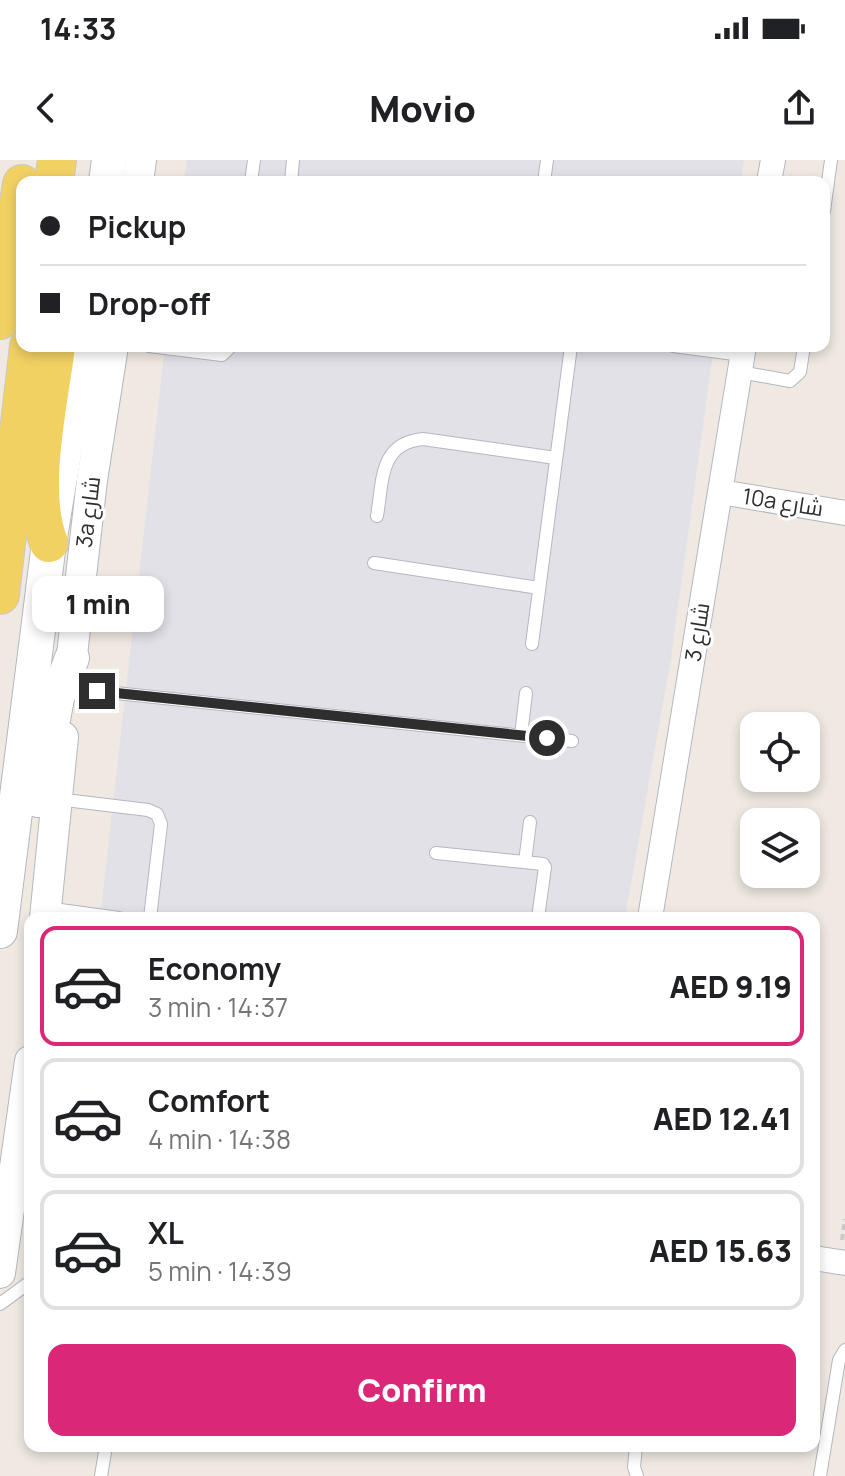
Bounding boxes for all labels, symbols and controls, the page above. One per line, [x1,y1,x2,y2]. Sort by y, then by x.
text: 14:33 [40,8,117,49]
text: Movio [369,84,476,133]
icon: back [24,86,68,130]
icon: share [777,86,821,130]
text: Pickup [88,206,186,247]
text: Drop-off [88,283,210,324]
street label: 3a شارع [69,475,107,549]
street label: 10a شارع [741,481,825,523]
callout: 1 min [31,575,163,631]
text: 1 min [65,586,131,622]
street label: شارع 3 [678,600,716,664]
route end [79,673,115,709]
map controls [740,712,820,888]
button: locate [740,712,820,792]
route start [529,720,565,756]
button: layers [740,808,820,888]
text: Economy [148,948,281,989]
icon: car [52,950,124,1022]
text: AED 9.19 [670,966,792,1007]
text: 3 min · 14:37 [148,989,288,1025]
text: Comfort [148,1080,270,1121]
icon: car [52,1082,124,1154]
text: AED 12.41 [653,1098,792,1139]
text: 4 min · 14:38 [148,1121,291,1157]
text: XL [148,1212,184,1253]
icon: car [52,1214,124,1286]
text: AED 15.63 [649,1230,792,1271]
text: 5 min · 14:39 [148,1253,292,1289]
button: Confirm [48,1344,796,1436]

